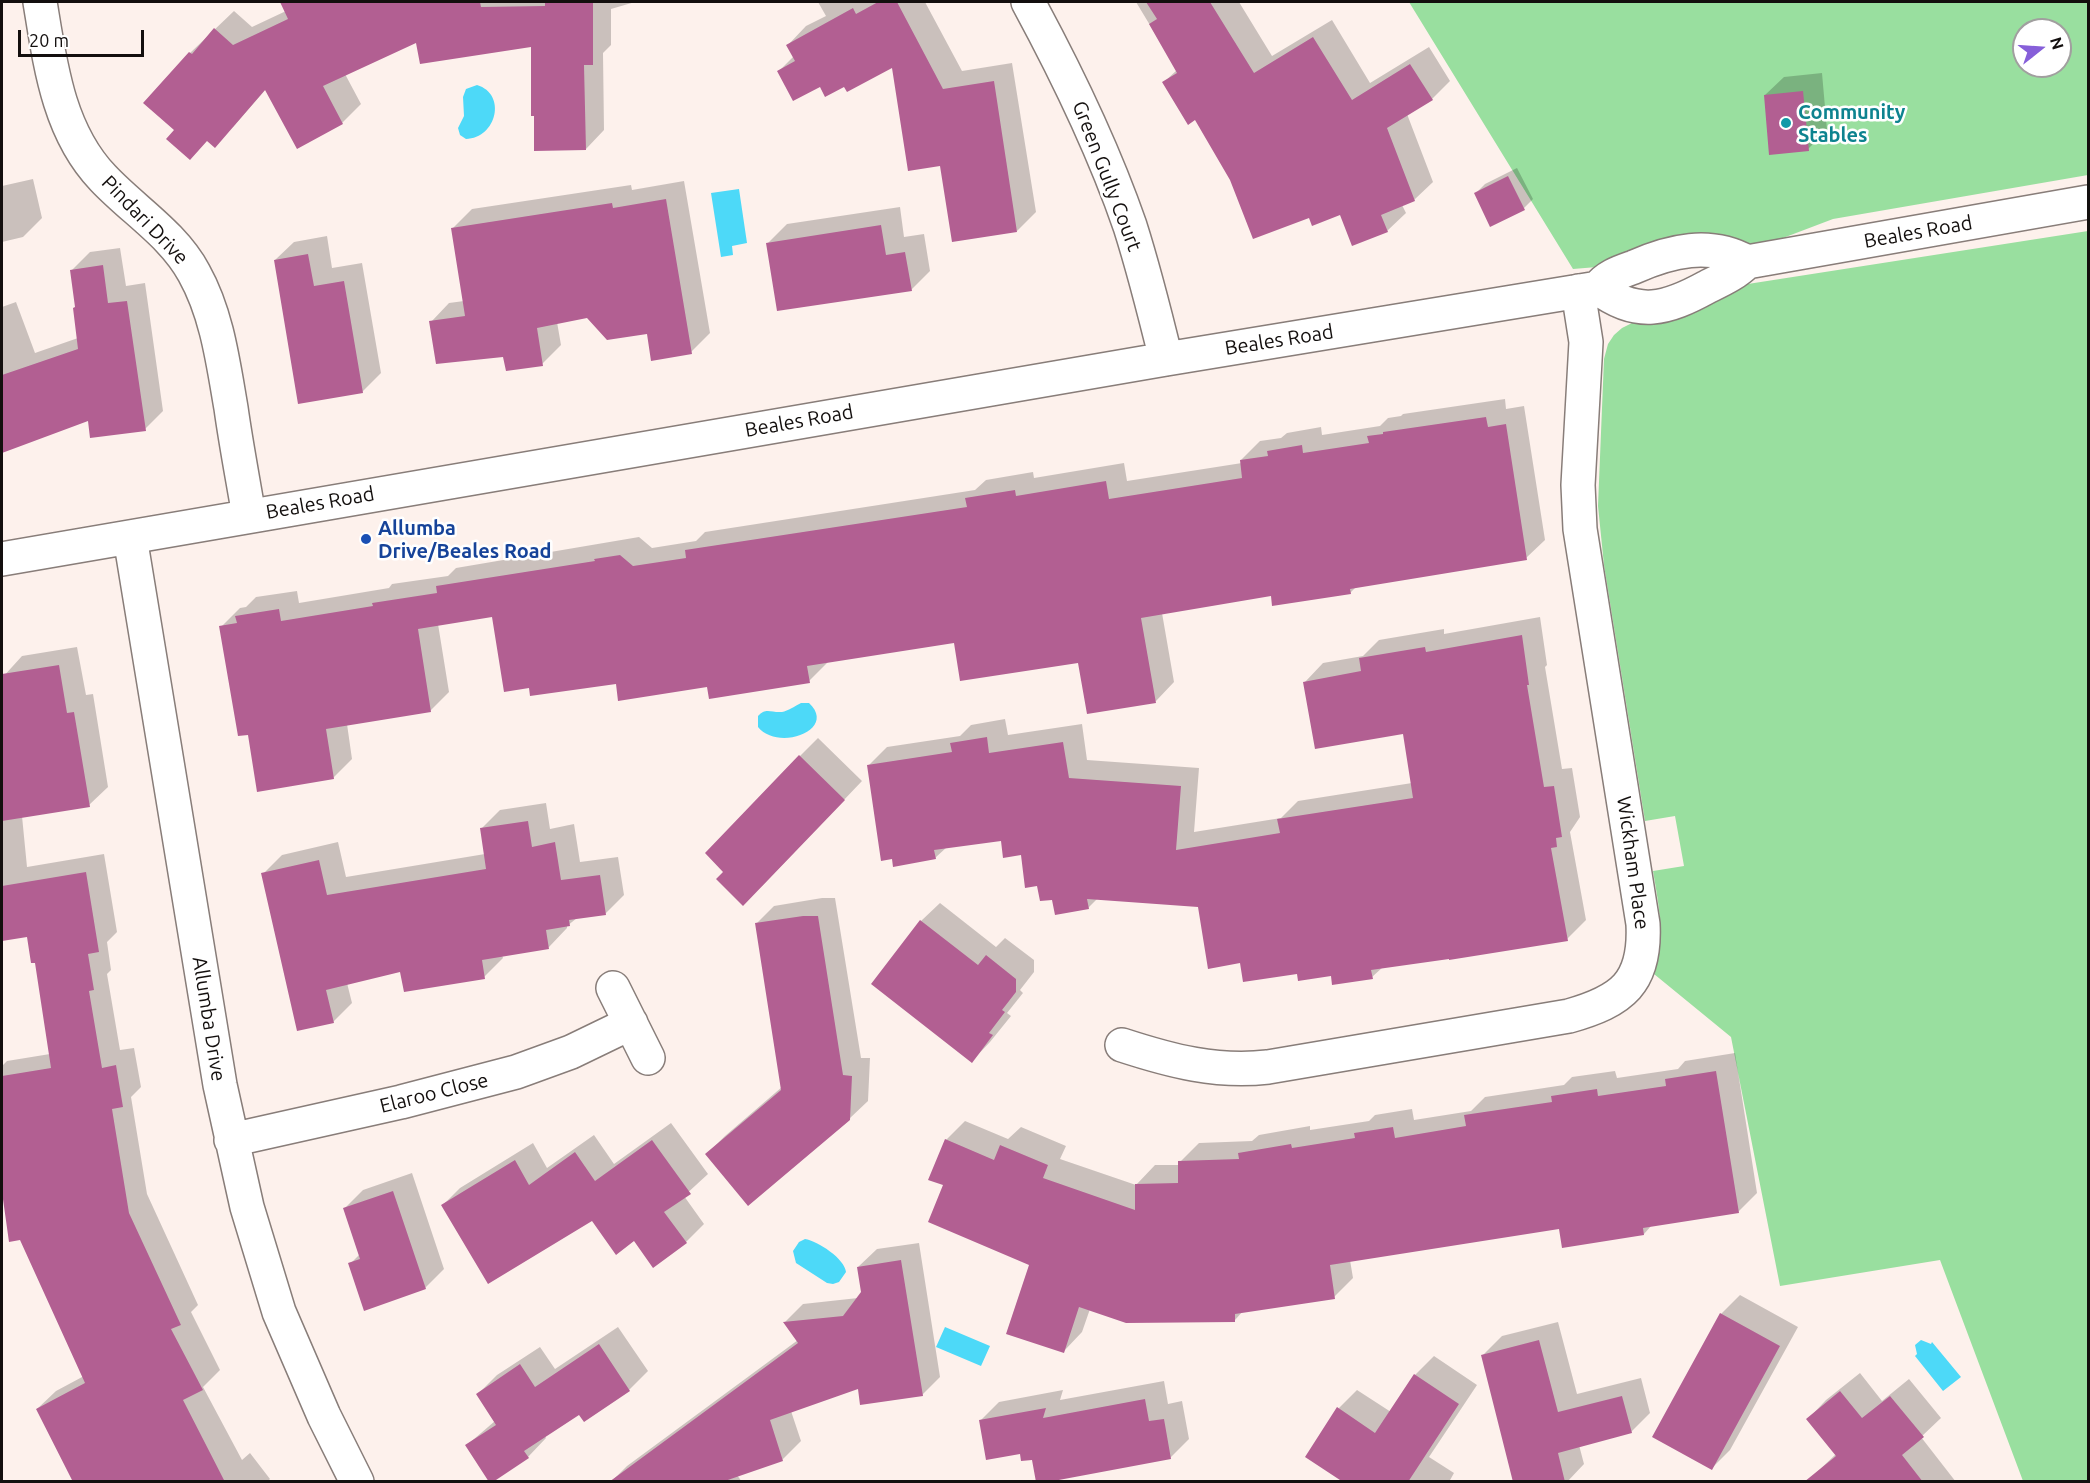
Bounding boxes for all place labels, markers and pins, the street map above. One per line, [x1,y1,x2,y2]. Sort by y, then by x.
place label: Community Stables [1798,100,1905,147]
marker: Community Stables [1779,116,1793,130]
place label: Allumba Drive/Beales Road [378,516,552,563]
marker: Allumba Drive/Beales Road [359,532,373,546]

